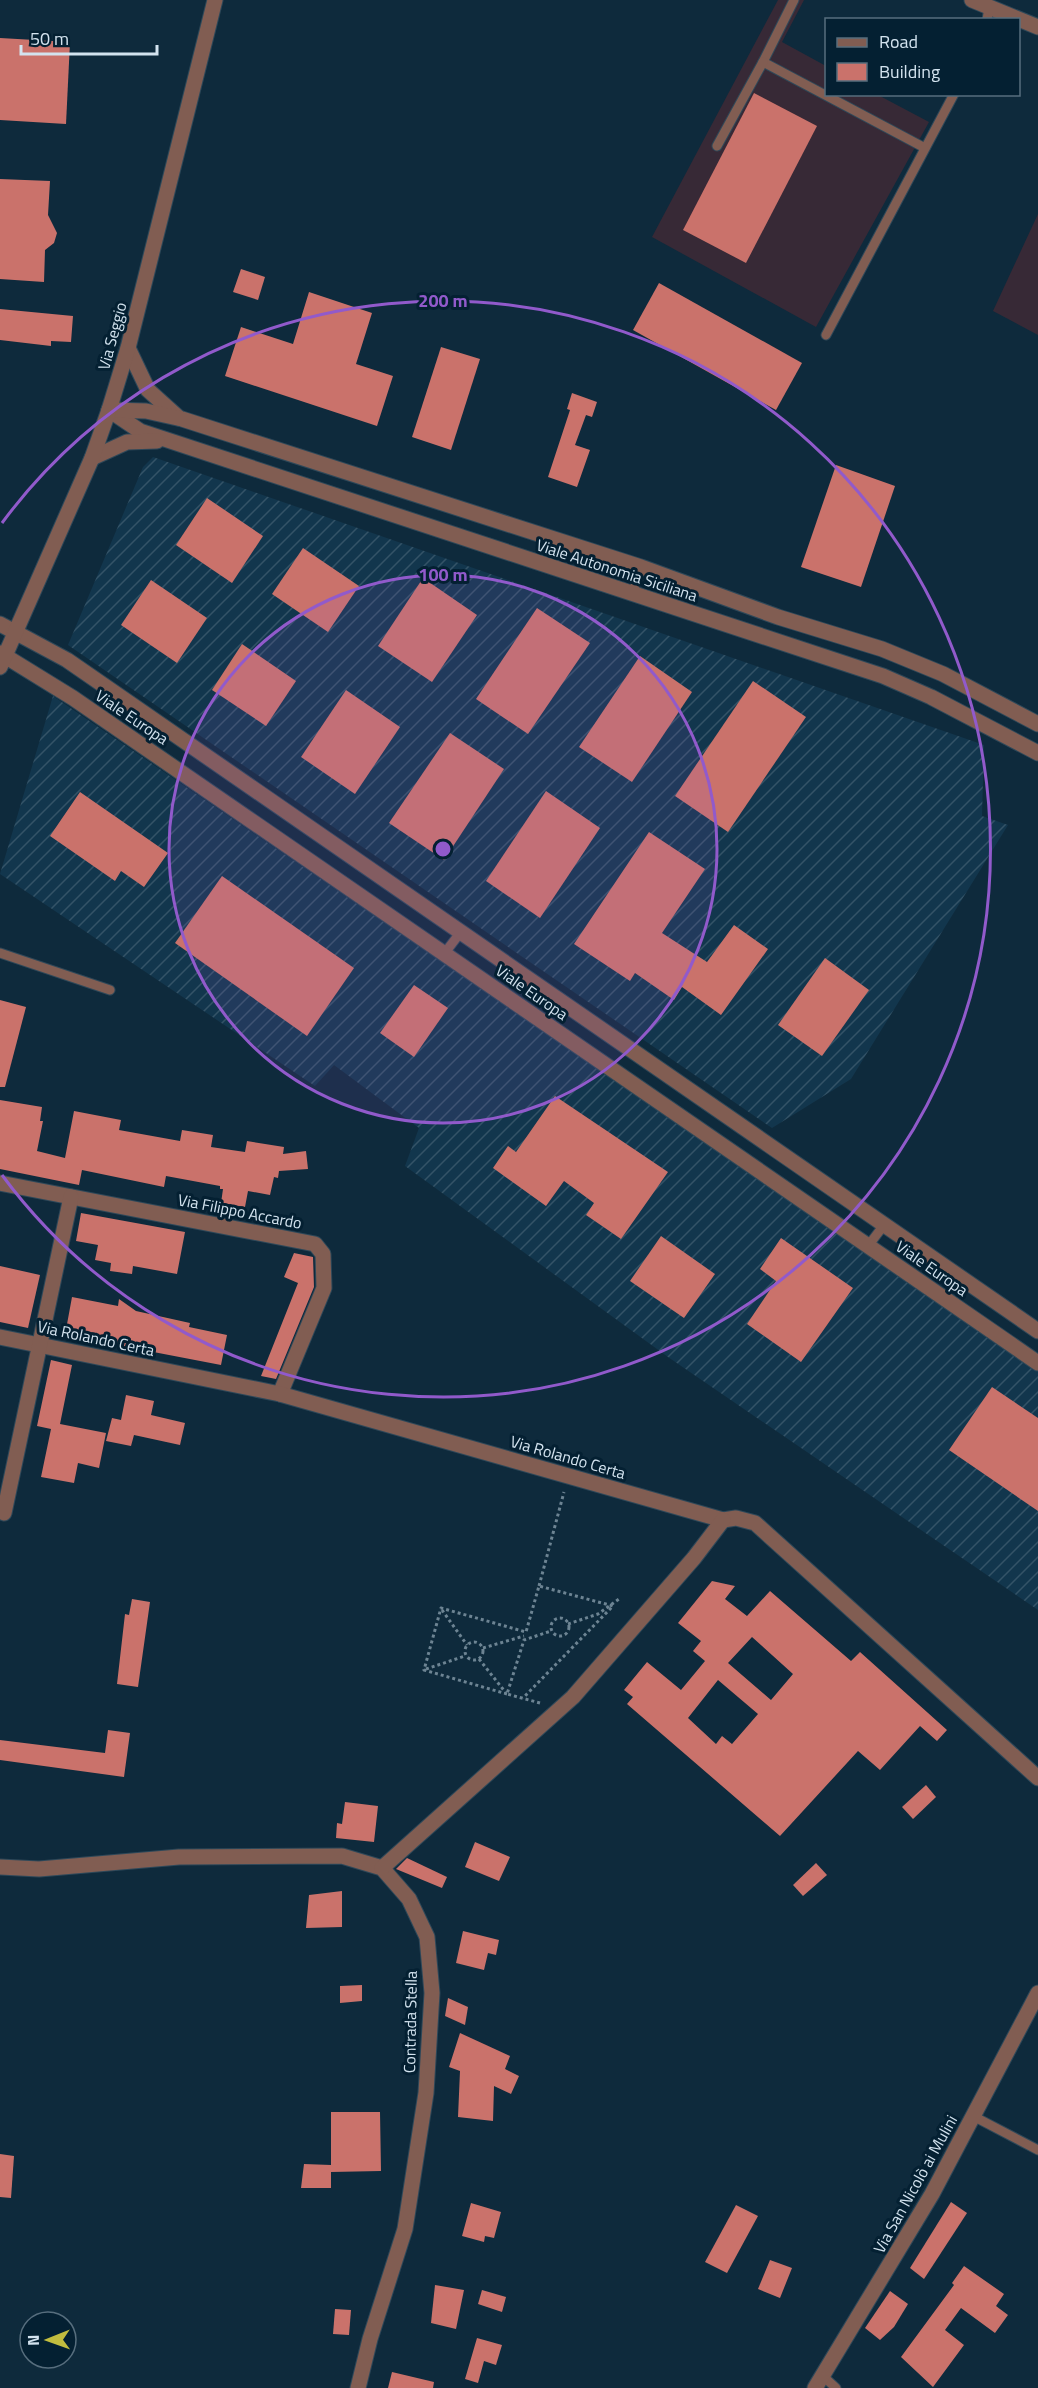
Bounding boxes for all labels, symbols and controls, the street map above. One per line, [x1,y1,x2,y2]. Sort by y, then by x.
scale bar [21,18,158,56]
legend [825,18,1020,96]
text: 50 m [30,25,69,52]
text: Road [879,28,918,55]
text: Building [879,58,940,85]
text: 200 m [418,287,468,314]
street label: Via Seggio [91,299,133,373]
street label: Viale Autonomia Siciliana [533,533,701,607]
text: 100 m [418,561,468,588]
street label: Viale Europa [91,684,173,750]
centre of rings [433,839,453,859]
street label: Viale Europa [491,958,573,1026]
street label: Via Filippo Accardo [176,1187,304,1235]
street label: Viale Europa [891,1234,973,1302]
street label: Via Rolando Certa [35,1314,157,1362]
street label: Via Rolando Certa [507,1429,629,1485]
street label: Contrada Stella [397,1971,423,2073]
street label: Via San Nicolò ai Mulini [867,2111,963,2257]
north arrow [18,2310,78,2370]
text: N [21,2335,45,2346]

